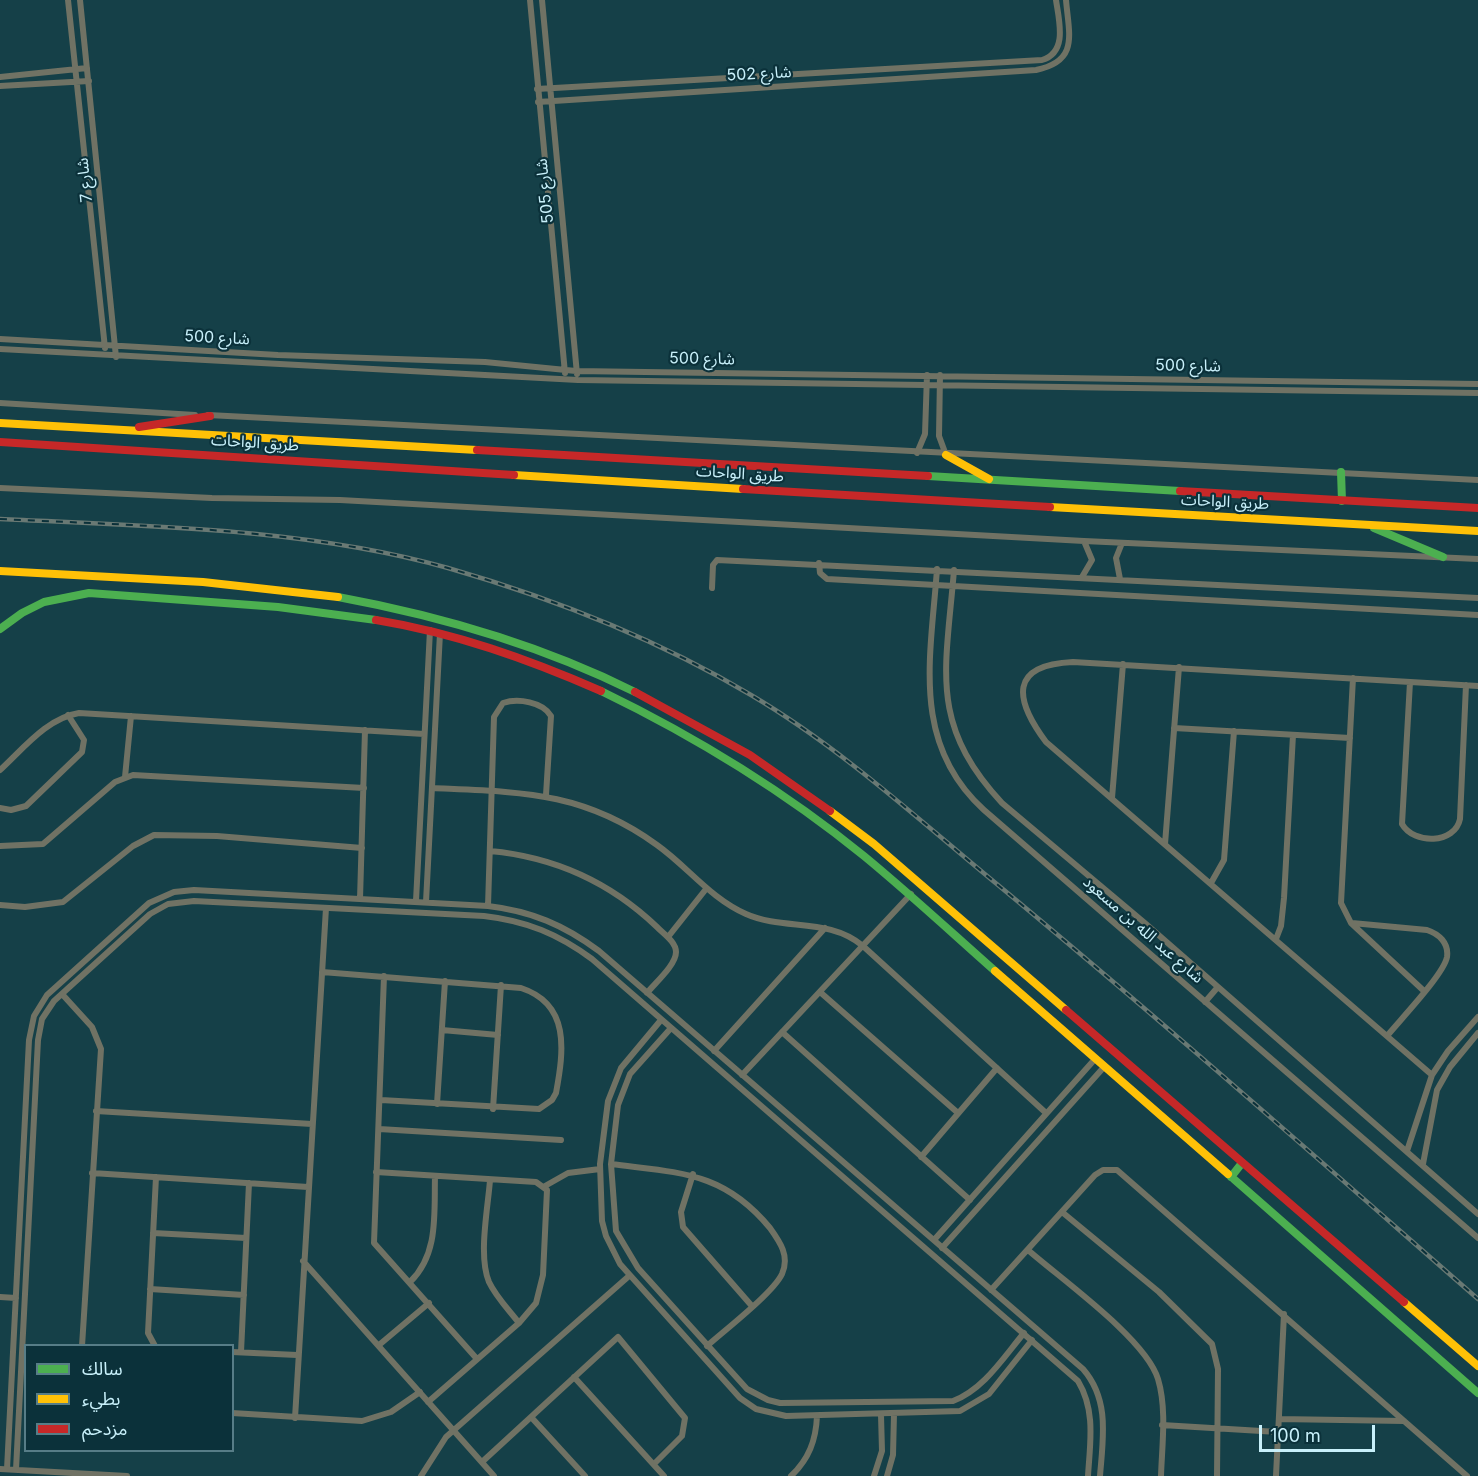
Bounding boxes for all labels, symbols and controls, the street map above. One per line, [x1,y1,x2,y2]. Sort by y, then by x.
street label: شارع 502 [726,63,792,85]
street label: شارع 7 [73,157,97,203]
street label: شارع 505 [532,158,558,224]
street label: شارع 500 [184,327,250,349]
street label: شارع 500 [669,349,735,369]
street label: شارع 500 [1155,356,1221,376]
street label: طريق الواحات [210,430,300,456]
street label: طريق الواحات [695,461,785,487]
street label: طريق الواحات [1180,490,1270,514]
street label: شارع عبد الله بن مسعود [1079,872,1207,988]
legend [24,1344,234,1452]
text: سالك [82,1358,123,1379]
text: بطيء [82,1388,120,1409]
scale bar [1262,1413,1378,1451]
text: مزدحم [82,1418,127,1439]
text: 100 m [1270,1425,1321,1446]

